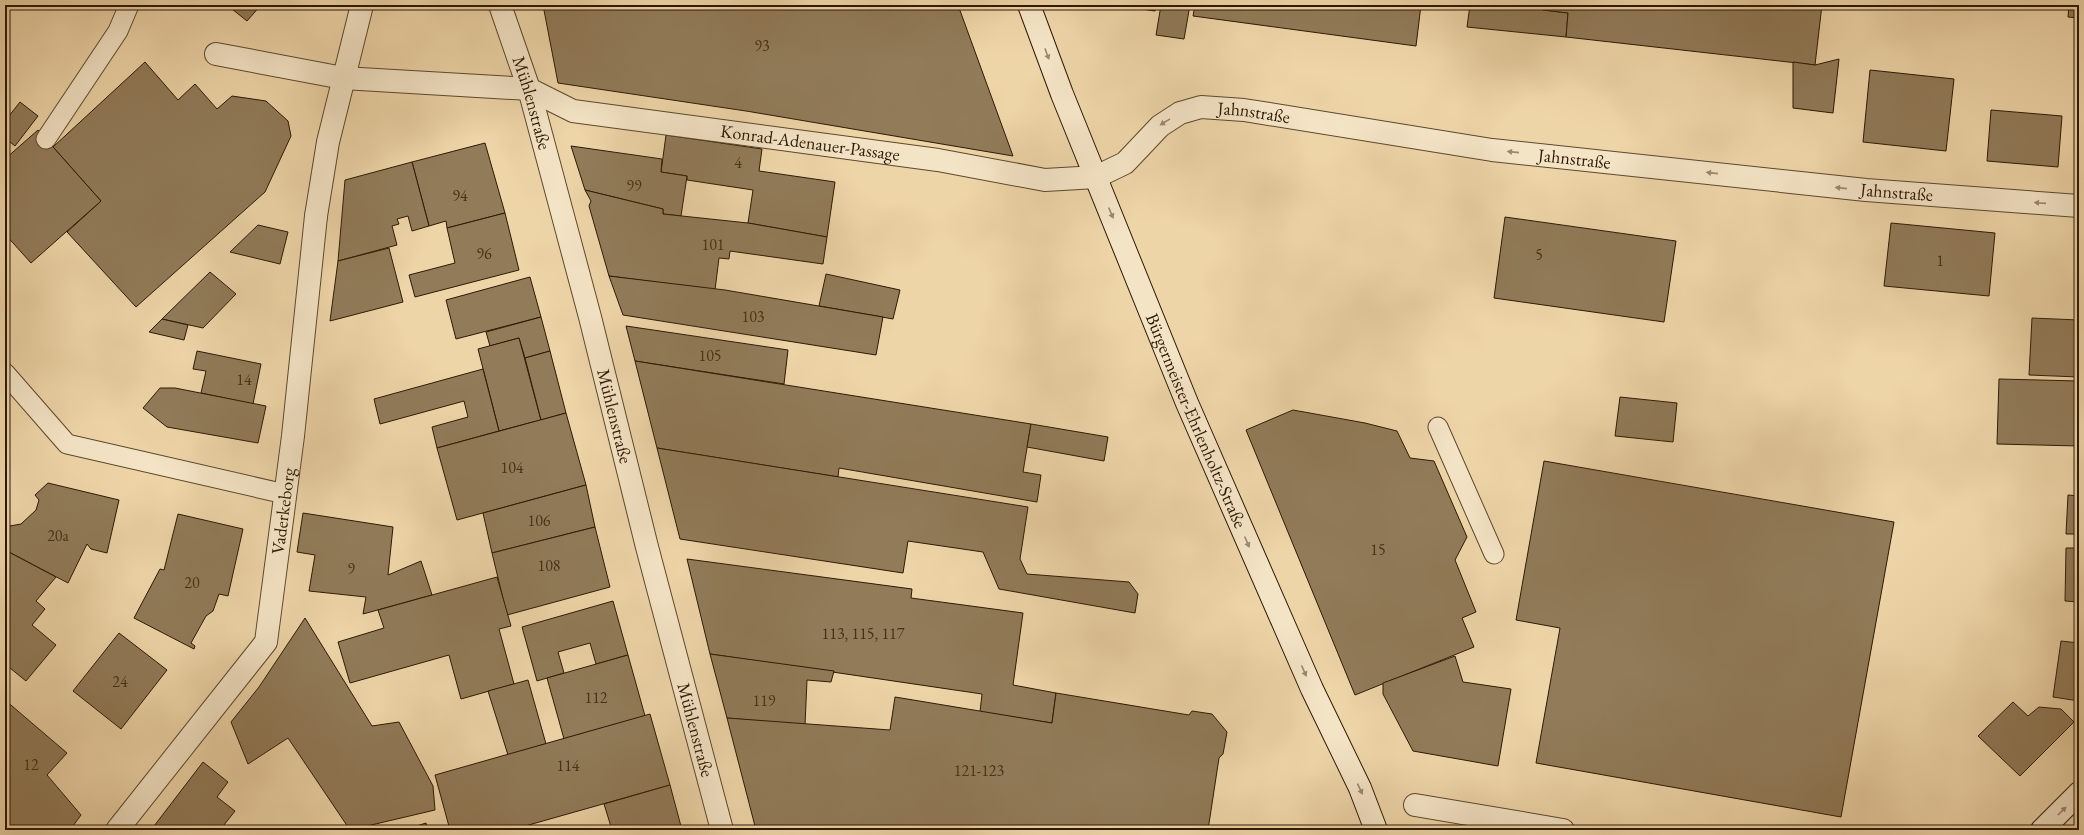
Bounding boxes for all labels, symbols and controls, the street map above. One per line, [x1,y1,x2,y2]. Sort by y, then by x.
house number: 93 [754,35,770,56]
one-way arrow [1045,48,1051,60]
street label: Mühlenstraße [507,53,557,152]
street label: Jahnstraße [1215,96,1292,128]
street label: Konrad-Adenauer-Passage [719,119,901,166]
one-way arrow [1159,119,1171,126]
street label: Jahnstraße [1535,143,1612,174]
one-way arrow [1507,149,1519,156]
house number: 4 [734,152,742,173]
one-way arrow [1705,170,1718,177]
house number: 99 [626,175,642,196]
street label: Jahnstraße [1857,177,1934,206]
one-way arrow [1835,184,1847,191]
house number: 94 [452,185,468,206]
one-way arrow [2034,200,2046,207]
one-way arrow [1109,207,1115,219]
house number: 101 [701,234,725,255]
house number: 96 [476,243,492,264]
house number: 5 [1535,244,1543,265]
house number: 1 [1936,250,1944,271]
house number: 103 [741,306,765,327]
street label: Bürgermeister-Ehrlenholtz-Straße [1141,310,1252,531]
house number: 105 [698,345,722,366]
street label: Mühlenstraße [592,366,638,466]
house number: 14 [236,369,252,390]
house number: 104 [500,457,524,478]
street label: Vaderkeborg [266,466,300,556]
house number: 106 [527,510,551,531]
house number: 20a [47,525,69,546]
one-way arrow [1244,536,1250,547]
house number: 15 [1370,539,1386,560]
house number: 108 [537,555,561,576]
house number: 9 [347,558,355,579]
house number: 20 [184,572,200,593]
house number: 113, 115, 117 [822,623,905,644]
one-way arrow [1301,666,1307,677]
house number: 24 [112,671,128,692]
street label: Mühlenstraße [672,680,719,779]
house number: 112 [584,687,608,708]
house number: 119 [752,690,776,711]
house number: 12 [23,754,39,775]
house number: 114 [556,755,580,776]
house number: 121-123 [954,760,1005,781]
one-way arrow [1357,783,1363,794]
one-way arrow [2057,806,2066,816]

